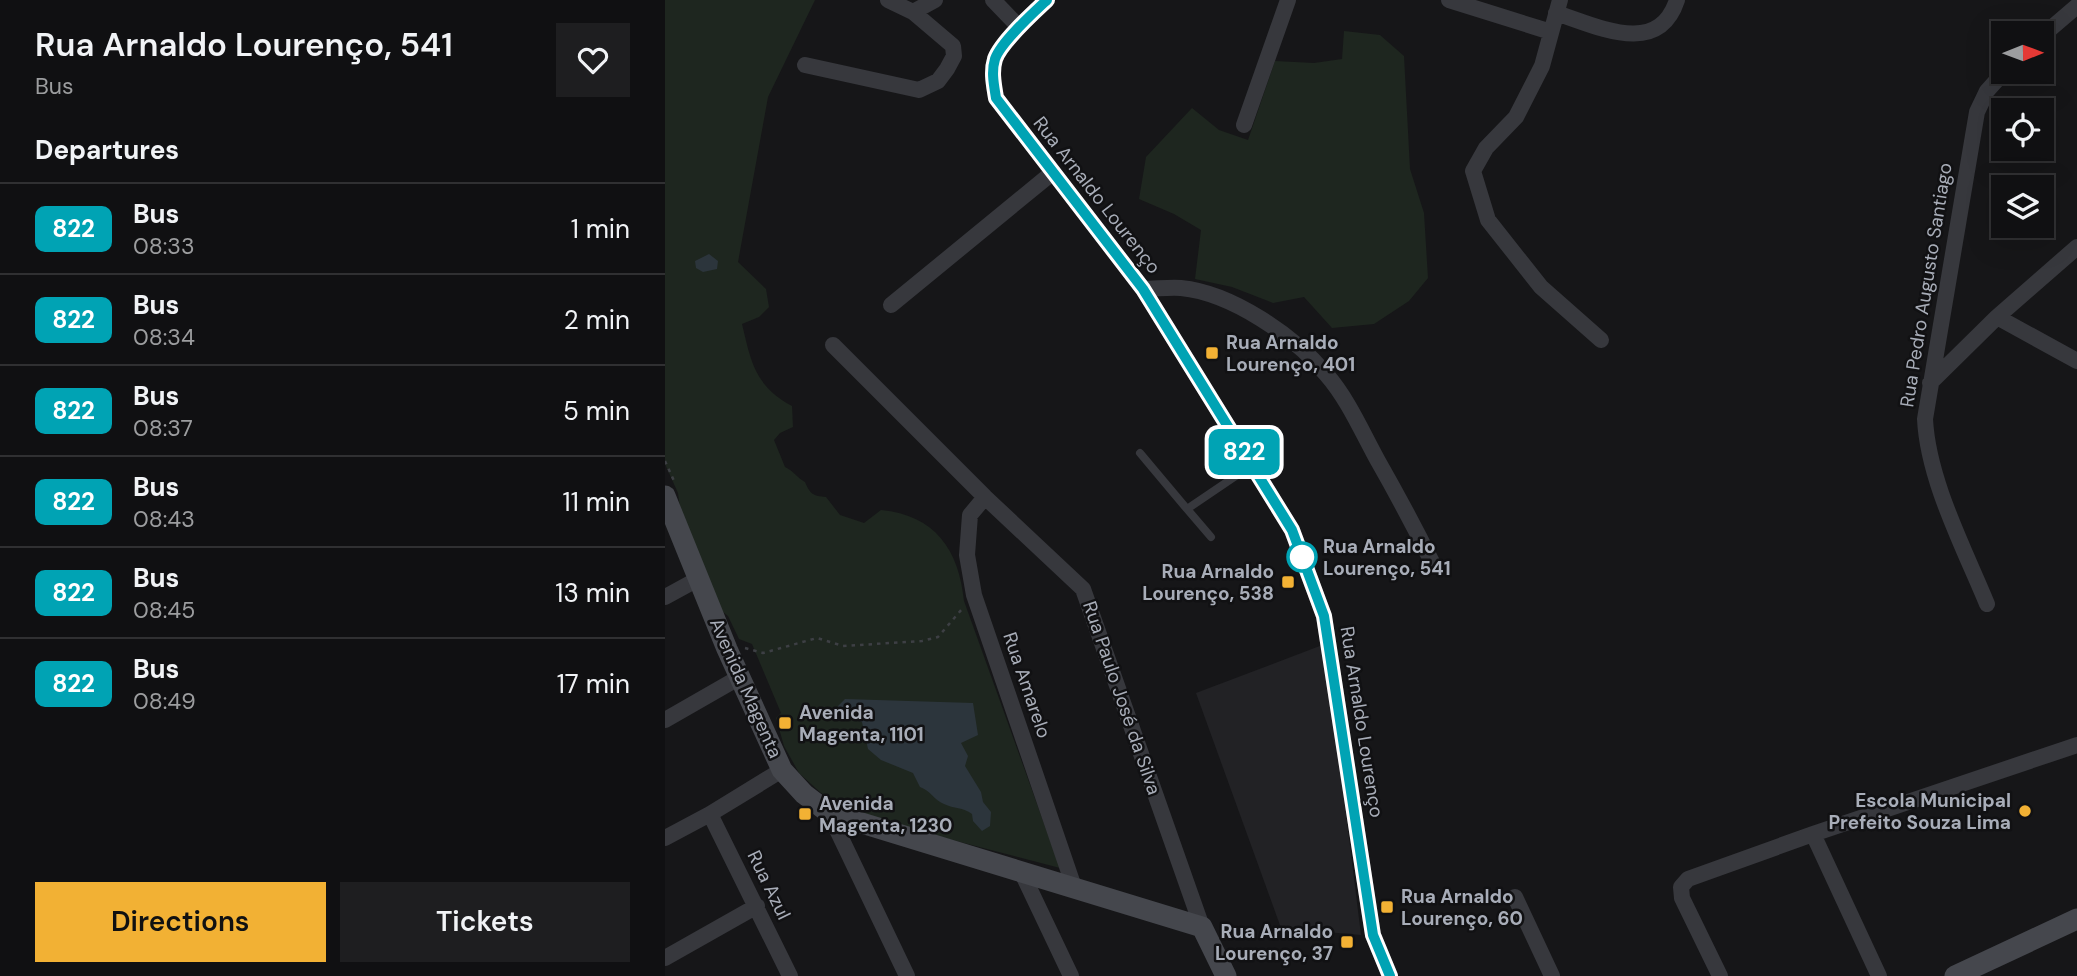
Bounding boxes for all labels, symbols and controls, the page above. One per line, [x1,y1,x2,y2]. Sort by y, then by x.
north arrow [1991,21,2055,84]
map controls [1991,21,2054,238]
text: Rua Arnaldo Lourenço, 541 [35,23,453,66]
button: heart [556,23,630,97]
text: Bus [35,71,74,101]
button: locate [1991,98,2054,161]
street label: Rua Arnaldo Lourenço [1028,111,1166,279]
text: Departures [35,133,179,167]
street label: Rua Pedro Augusto Santiago [1894,161,1958,409]
button: layers [1991,175,2054,238]
text: Bus [133,197,179,231]
text: 1 min [571,212,630,246]
text: 822 [52,213,95,244]
text: 08:33 [133,231,195,261]
text: Bus [133,288,179,322]
text: 2 min [564,303,630,337]
text: 822 [52,304,95,335]
text: 08:34 [133,322,195,352]
place label: Rua Arnaldo Lourenço, 401 [1226,330,1355,377]
marker: Rua Arnaldo Lourenço, 401 [1204,345,1220,361]
text: Bus [133,379,179,413]
text: 5 min [563,394,630,428]
text: 822 [52,395,95,426]
text: 08:37 [133,413,193,443]
line badge: 822 [1204,429,1284,475]
text: 822 [1223,436,1265,467]
text: Bus [133,470,179,504]
text: 11 min [563,485,630,519]
text: 822 [52,486,95,517]
text: 08:43 [133,504,195,534]
place label: Rua Arnaldo Lourenço, 541 [1323,534,1451,581]
marker: Rua Arnaldo Lourenço, 541 [1287,542,1317,572]
place label: Rua Arnaldo Lourenço, 538 [1142,559,1274,606]
text: Bus [133,561,179,595]
marker: Rua Arnaldo Lourenço, 538 [1280,574,1296,590]
text: 13 min [555,576,630,610]
text: 822 [52,577,95,608]
text: 08:45 [133,595,195,625]
street label: Rua Paulo José da Silva [1077,598,1167,798]
street label: Avenida Magenta [704,614,788,762]
street label: Rua Arnaldo Lourenço [1335,625,1389,819]
street label: Rua Amarelo [997,629,1057,741]
text: Bus [133,652,179,686]
text: 17 min [557,667,630,701]
text: 822 [52,668,95,699]
text: 08:49 [133,686,196,716]
place label: Avenida Magenta, 1101 [799,700,924,747]
marker: Avenida Magenta, 1101 [777,715,793,731]
place label: Escola Municipal Prefeito Souza Lima [1828,788,2011,835]
place label: Avenida Magenta, 1230 [819,791,952,838]
marker: Escola Municipal Prefeito Souza Lima [2017,803,2033,819]
marker: Avenida Magenta, 1230 [797,806,813,822]
street label: Rua Azul [742,846,796,924]
button: Directions [35,882,326,962]
button: Tickets [340,882,630,962]
place label: Rua Arnaldo Lourenço, 60 [1401,884,1523,931]
marker: Rua Arnaldo Lourenço, 60 [1379,899,1395,915]
place label: Rua Arnaldo Lourenço, 37 [1215,919,1333,966]
marker: Rua Arnaldo Lourenço, 37 [1339,934,1355,950]

